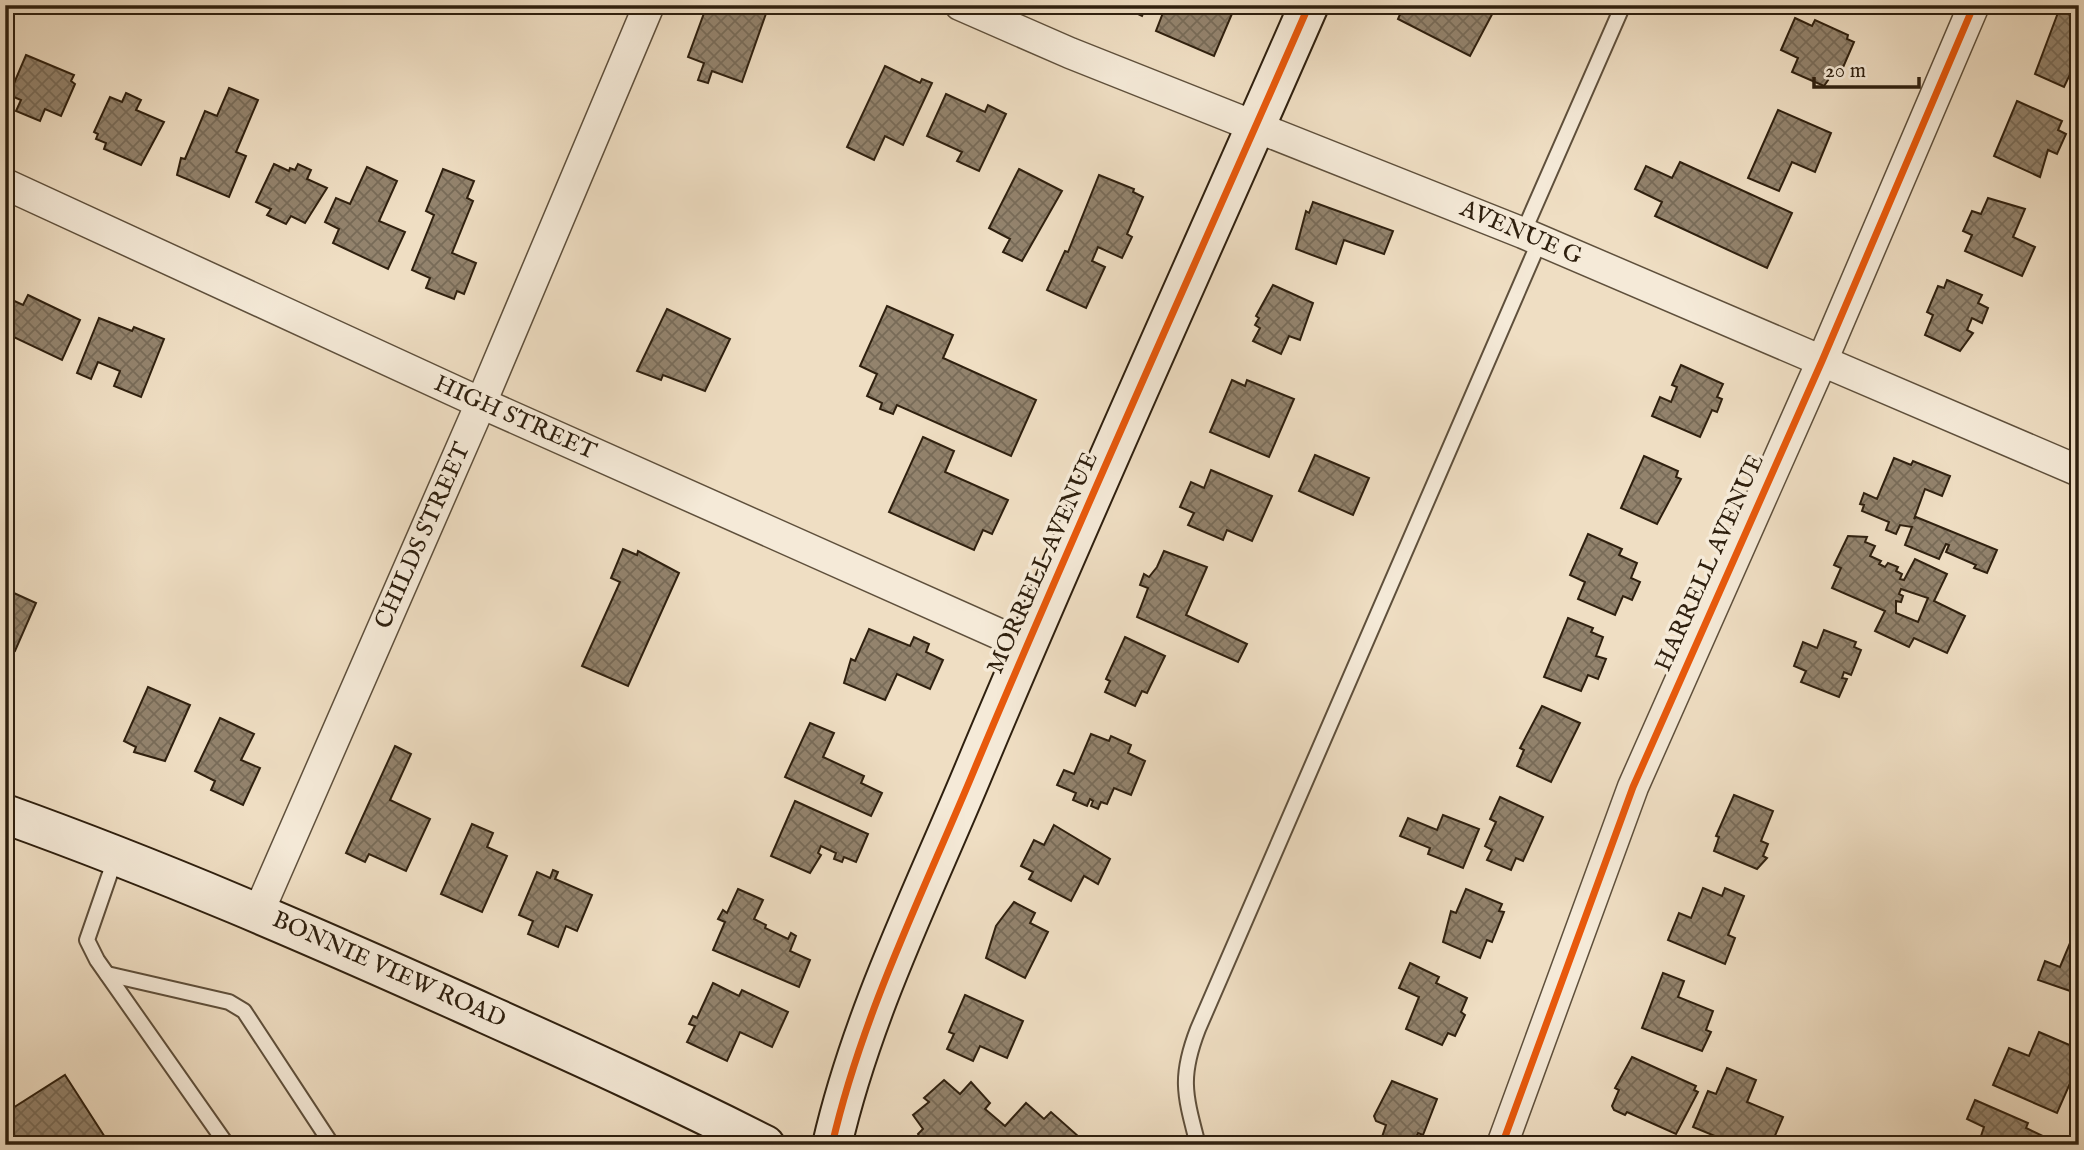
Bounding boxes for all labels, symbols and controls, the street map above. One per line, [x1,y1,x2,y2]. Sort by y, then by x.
scale bar [1814,46,1920,90]
text: 20 m [1825,58,1866,85]
street label: AVENUE G [1454,193,1587,273]
street label: HIGH STREET [429,368,601,468]
street label: CHILDS STREET [368,438,478,634]
street label: MORRELL AVENUE [980,447,1106,679]
street label: HARRELL AVENUE [1648,450,1772,676]
street label: BONNIE VIEW ROAD [267,905,511,1035]

